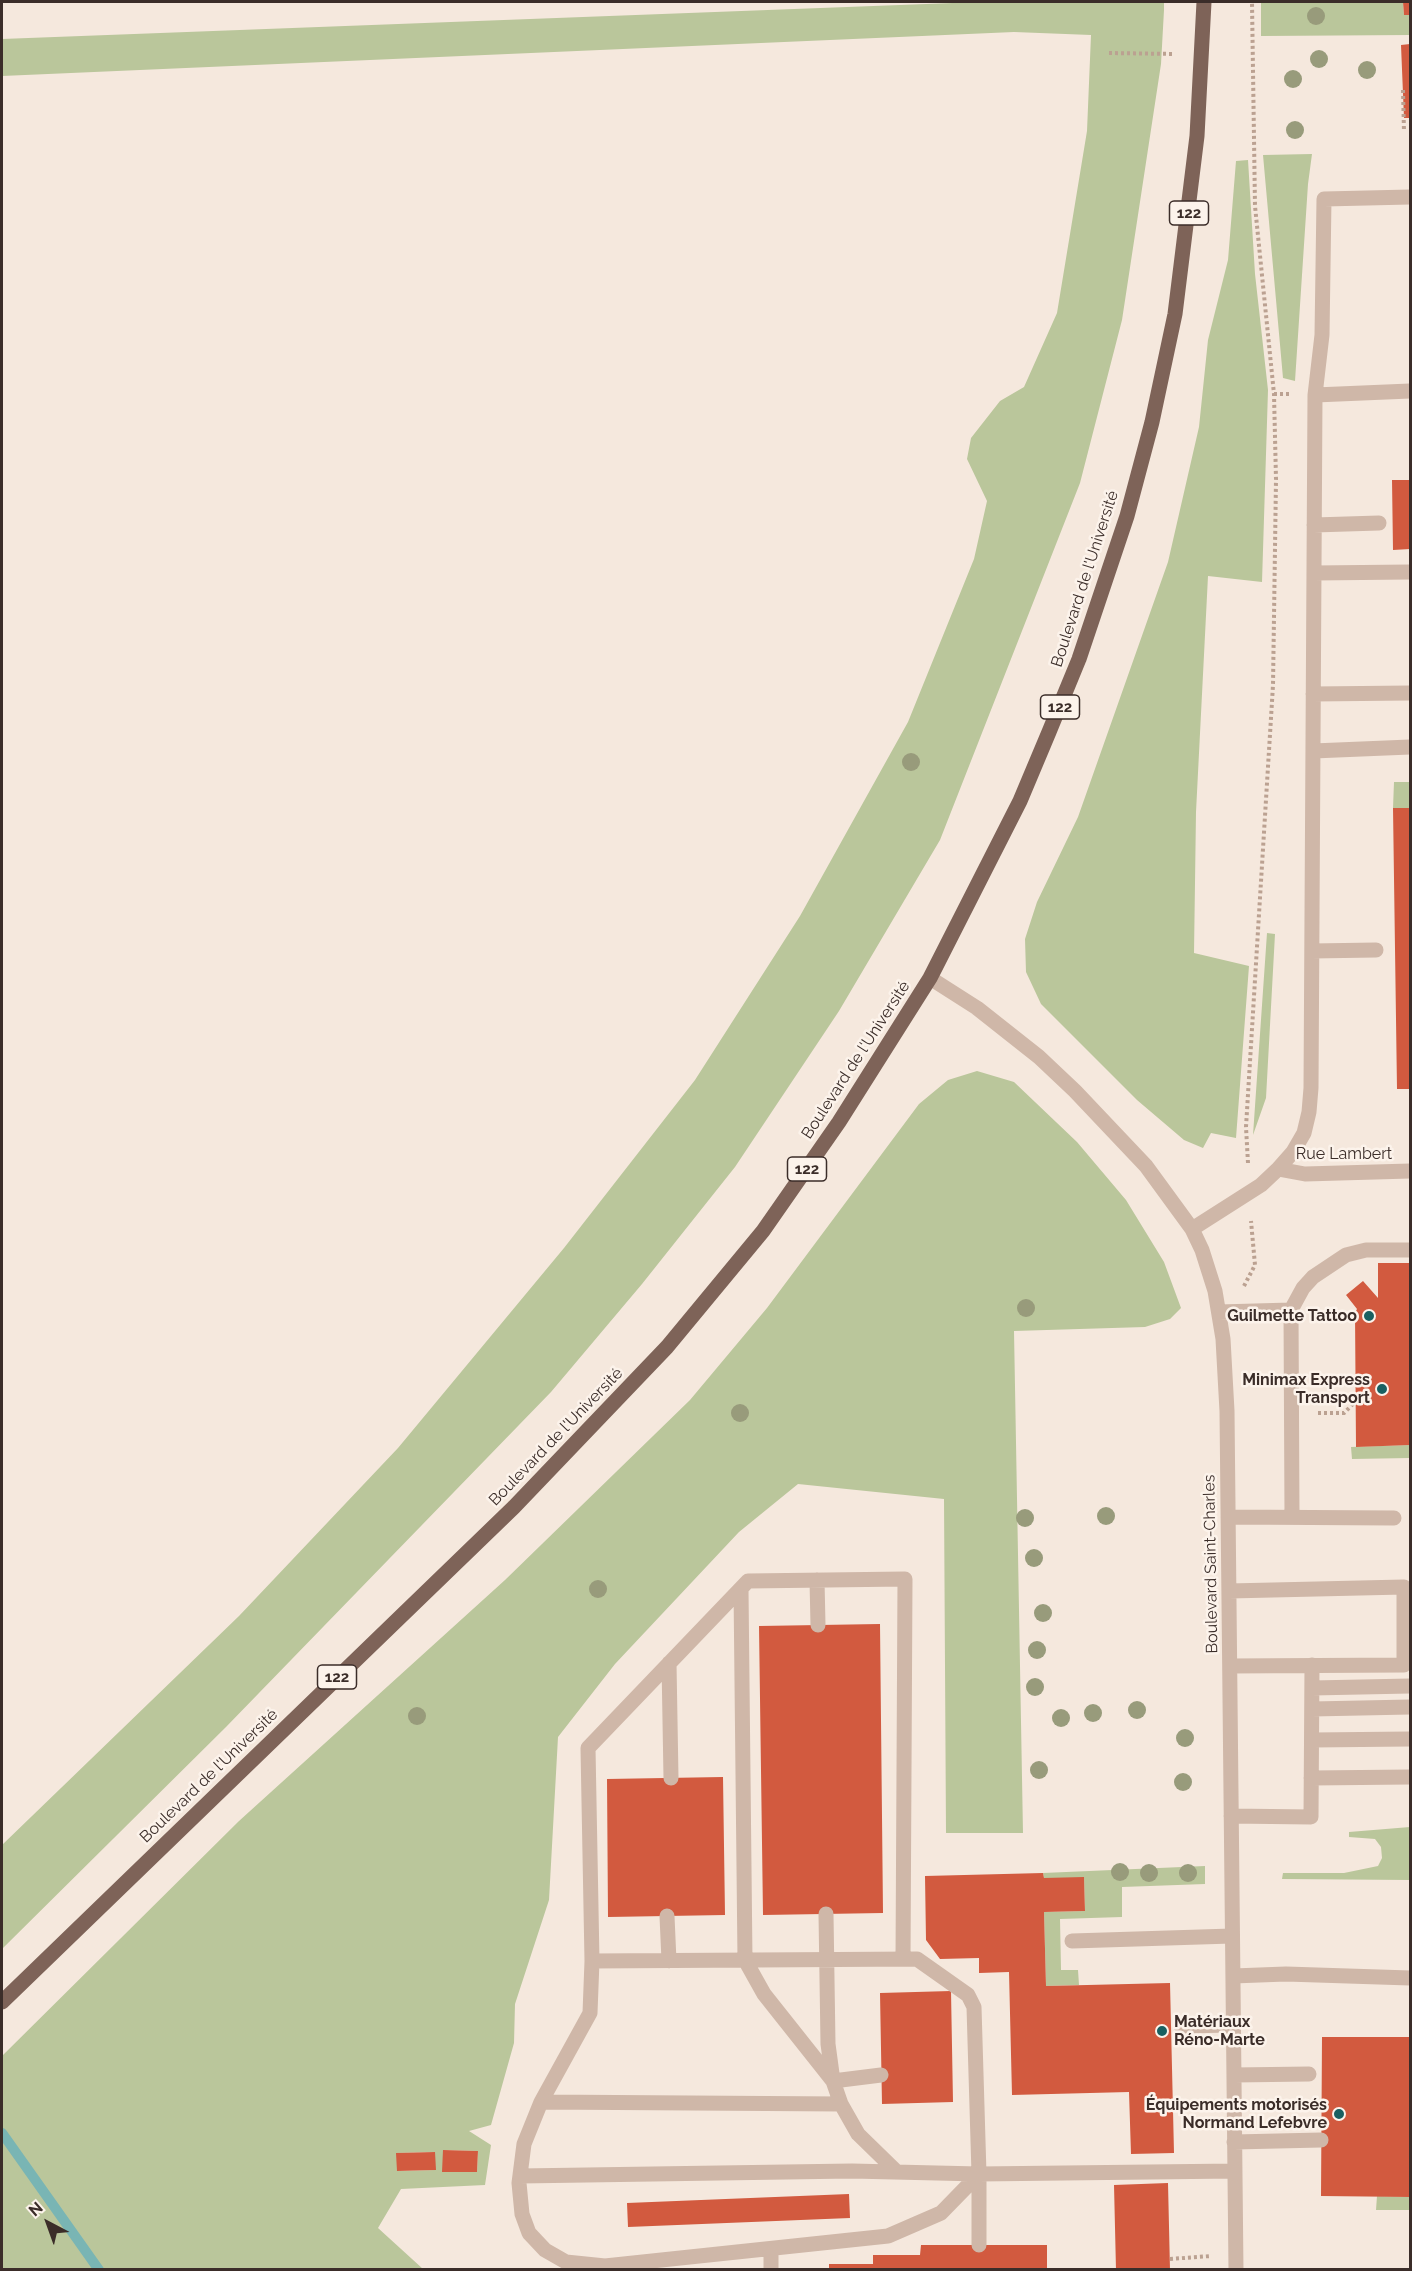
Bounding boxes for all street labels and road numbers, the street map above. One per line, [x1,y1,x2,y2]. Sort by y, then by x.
road number: 122 [1170,201,1208,225]
street label: Boulevard de l'Université [1047,488,1123,670]
road number: 122 [1040,695,1080,719]
street label: Boulevard de l'Université [798,978,914,1142]
street label: Rue Lambert [1296,1144,1392,1164]
road number: 122 [788,1157,826,1181]
street label: Boulevard de l'Université [485,1364,627,1510]
street label: Boulevard Saint-Charles [1200,1474,1222,1654]
road number: 122 [318,1665,356,1689]
street label: Boulevard de l'Université [136,1705,282,1847]

